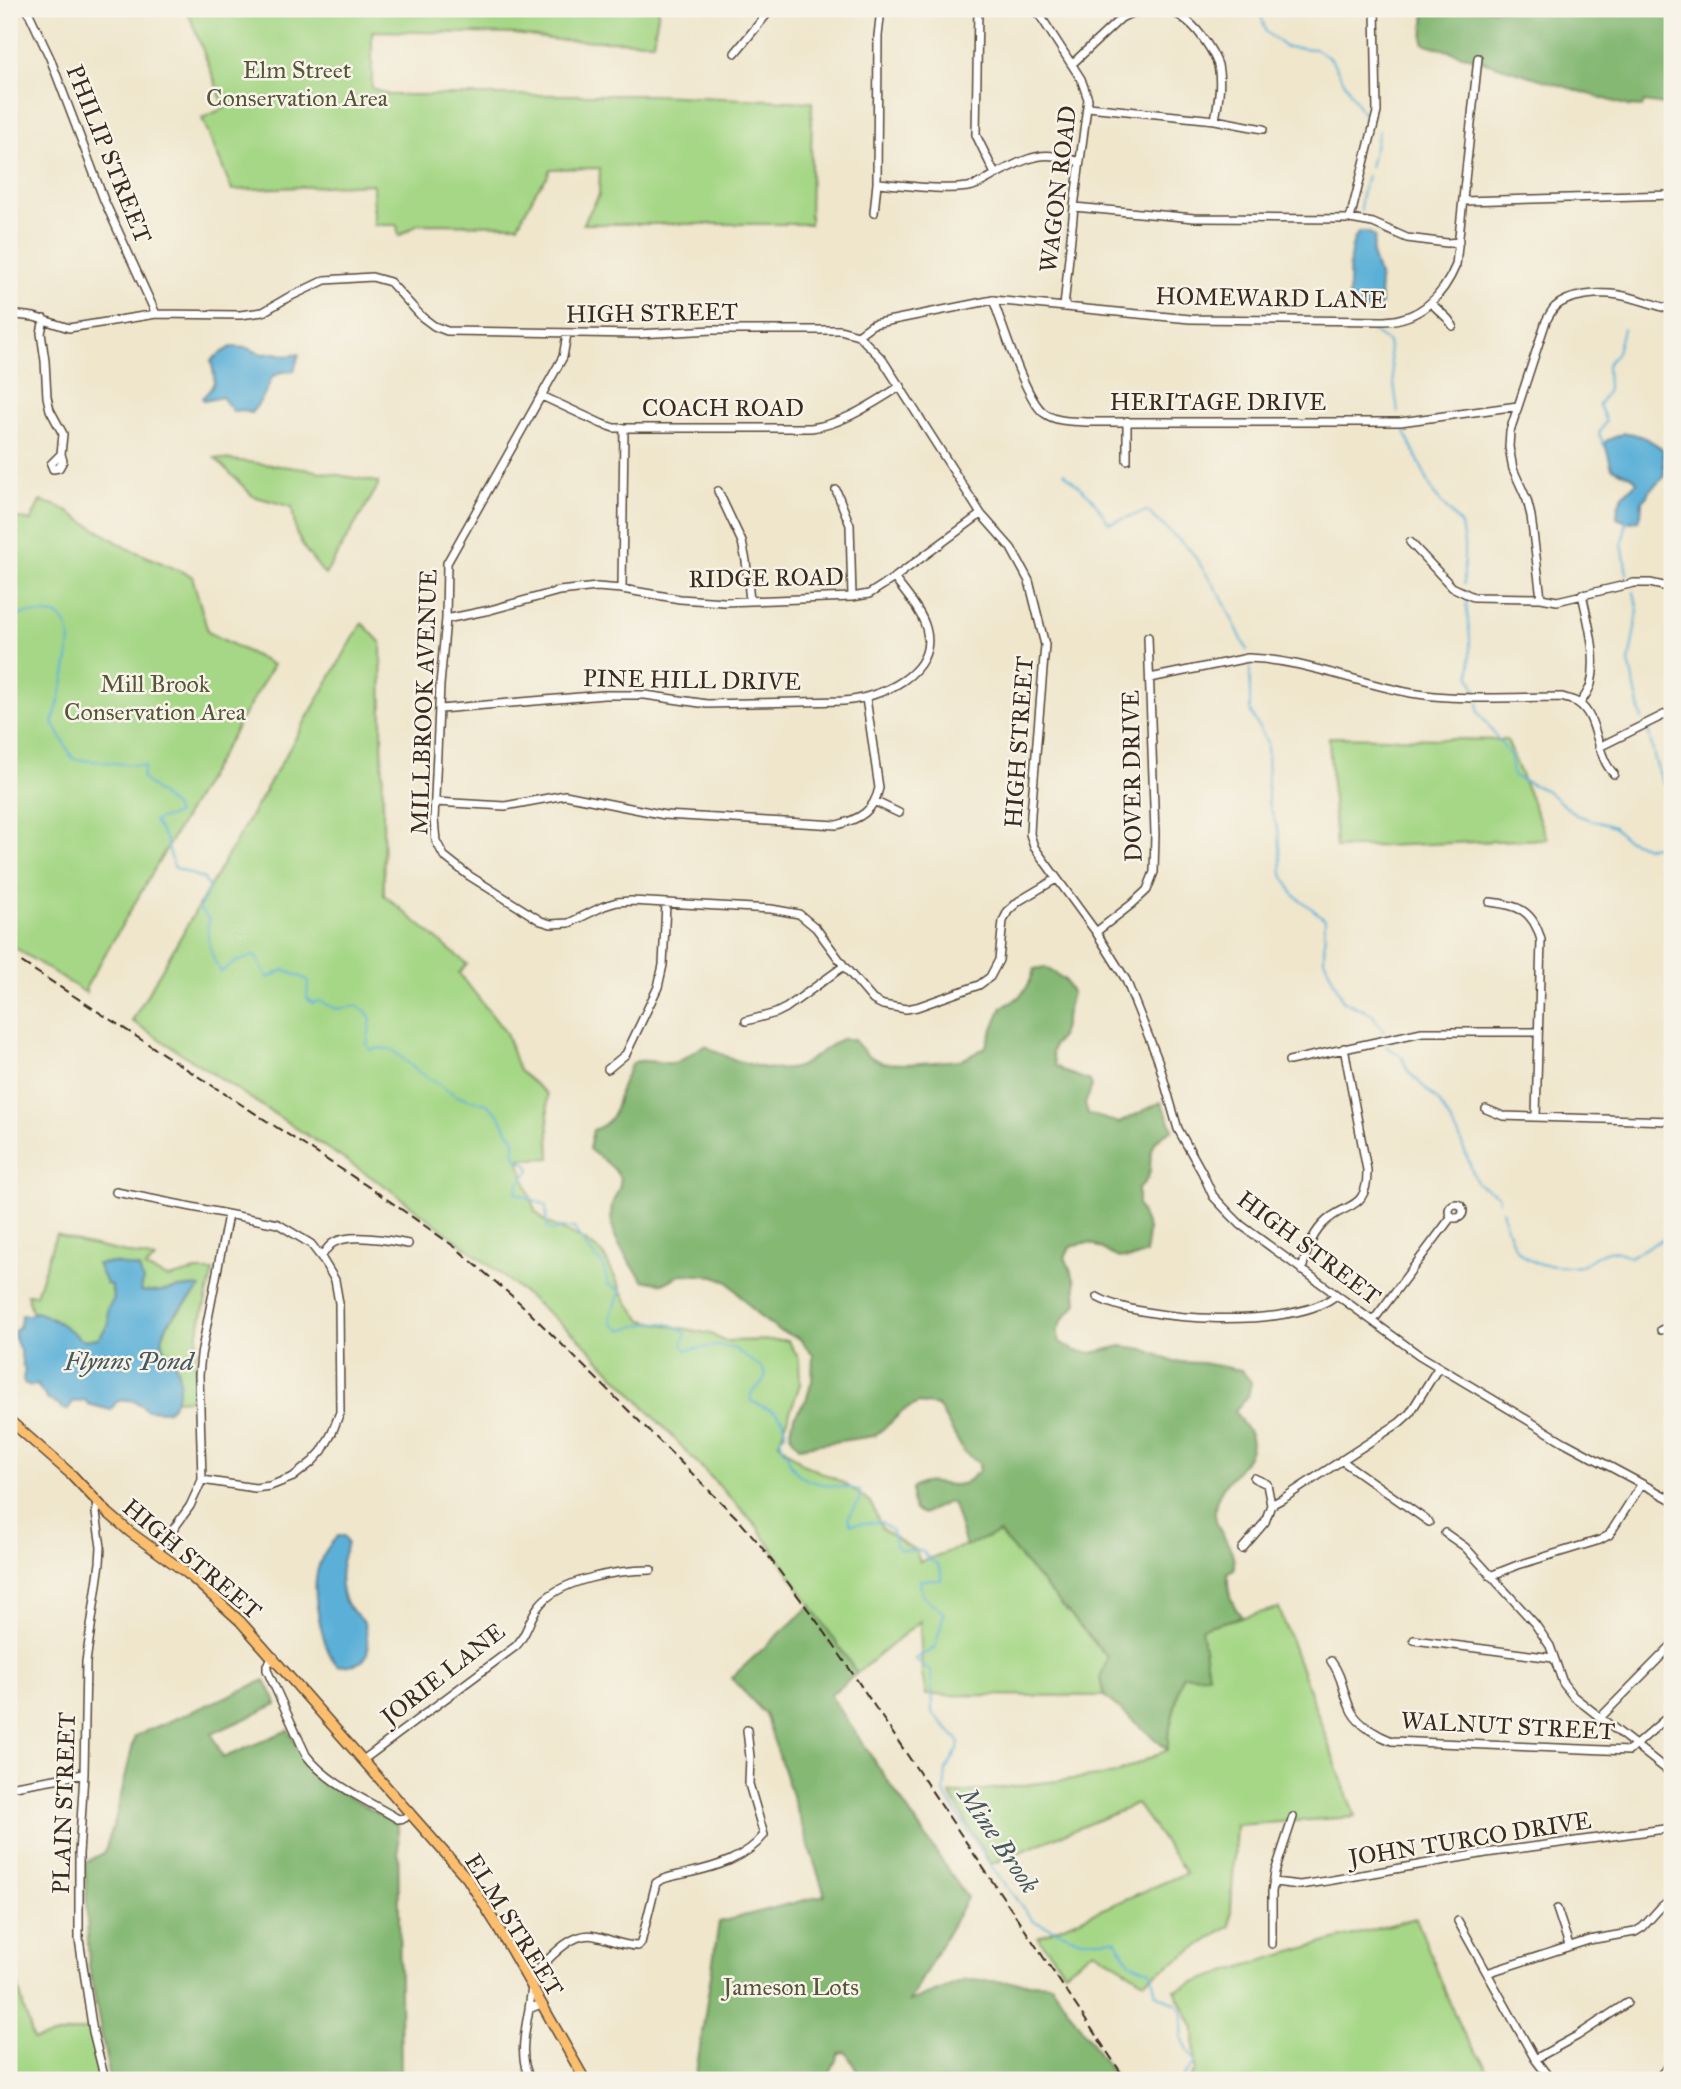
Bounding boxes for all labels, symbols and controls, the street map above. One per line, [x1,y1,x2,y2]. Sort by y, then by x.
park label: Elm Street Conservation Area [206,55,389,113]
street label: PHILIP STREET [60,60,158,248]
street label: WAGON ROAD [1033,104,1083,274]
street label: HOMEWARD LANE [1155,281,1387,315]
street label: HIGH STREET [566,297,738,329]
street label: HERITAGE DRIVE [1110,387,1326,417]
street label: COACH ROAD [642,393,804,423]
street label: RIDGE ROAD [688,562,844,594]
street label: MILLBROOK AVENUE [404,569,444,835]
street label: HIGH STREET [998,655,1040,829]
street label: PINE HILL DRIVE [583,663,801,697]
park label: Mill Brook Conservation Area [64,669,247,727]
street label: DOVER DRIVE [1115,690,1149,862]
street label: HIGH STREET [1231,1184,1387,1312]
water label: Flynns Pond [63,1345,195,1377]
street label: HIGH STREET [116,1492,268,1626]
street label: JORIE LANE [373,1616,511,1734]
street label: WALNUT STREET [1400,1705,1616,1747]
street label: PLAIN STREET [46,1711,82,1895]
water label: Mine Brook [950,1778,1046,1900]
street label: JOHN TURCO DRIVE [1344,1805,1593,1873]
street label: ELM STREET [458,1848,570,2002]
park label: Jameson Lots [720,1972,859,2002]

